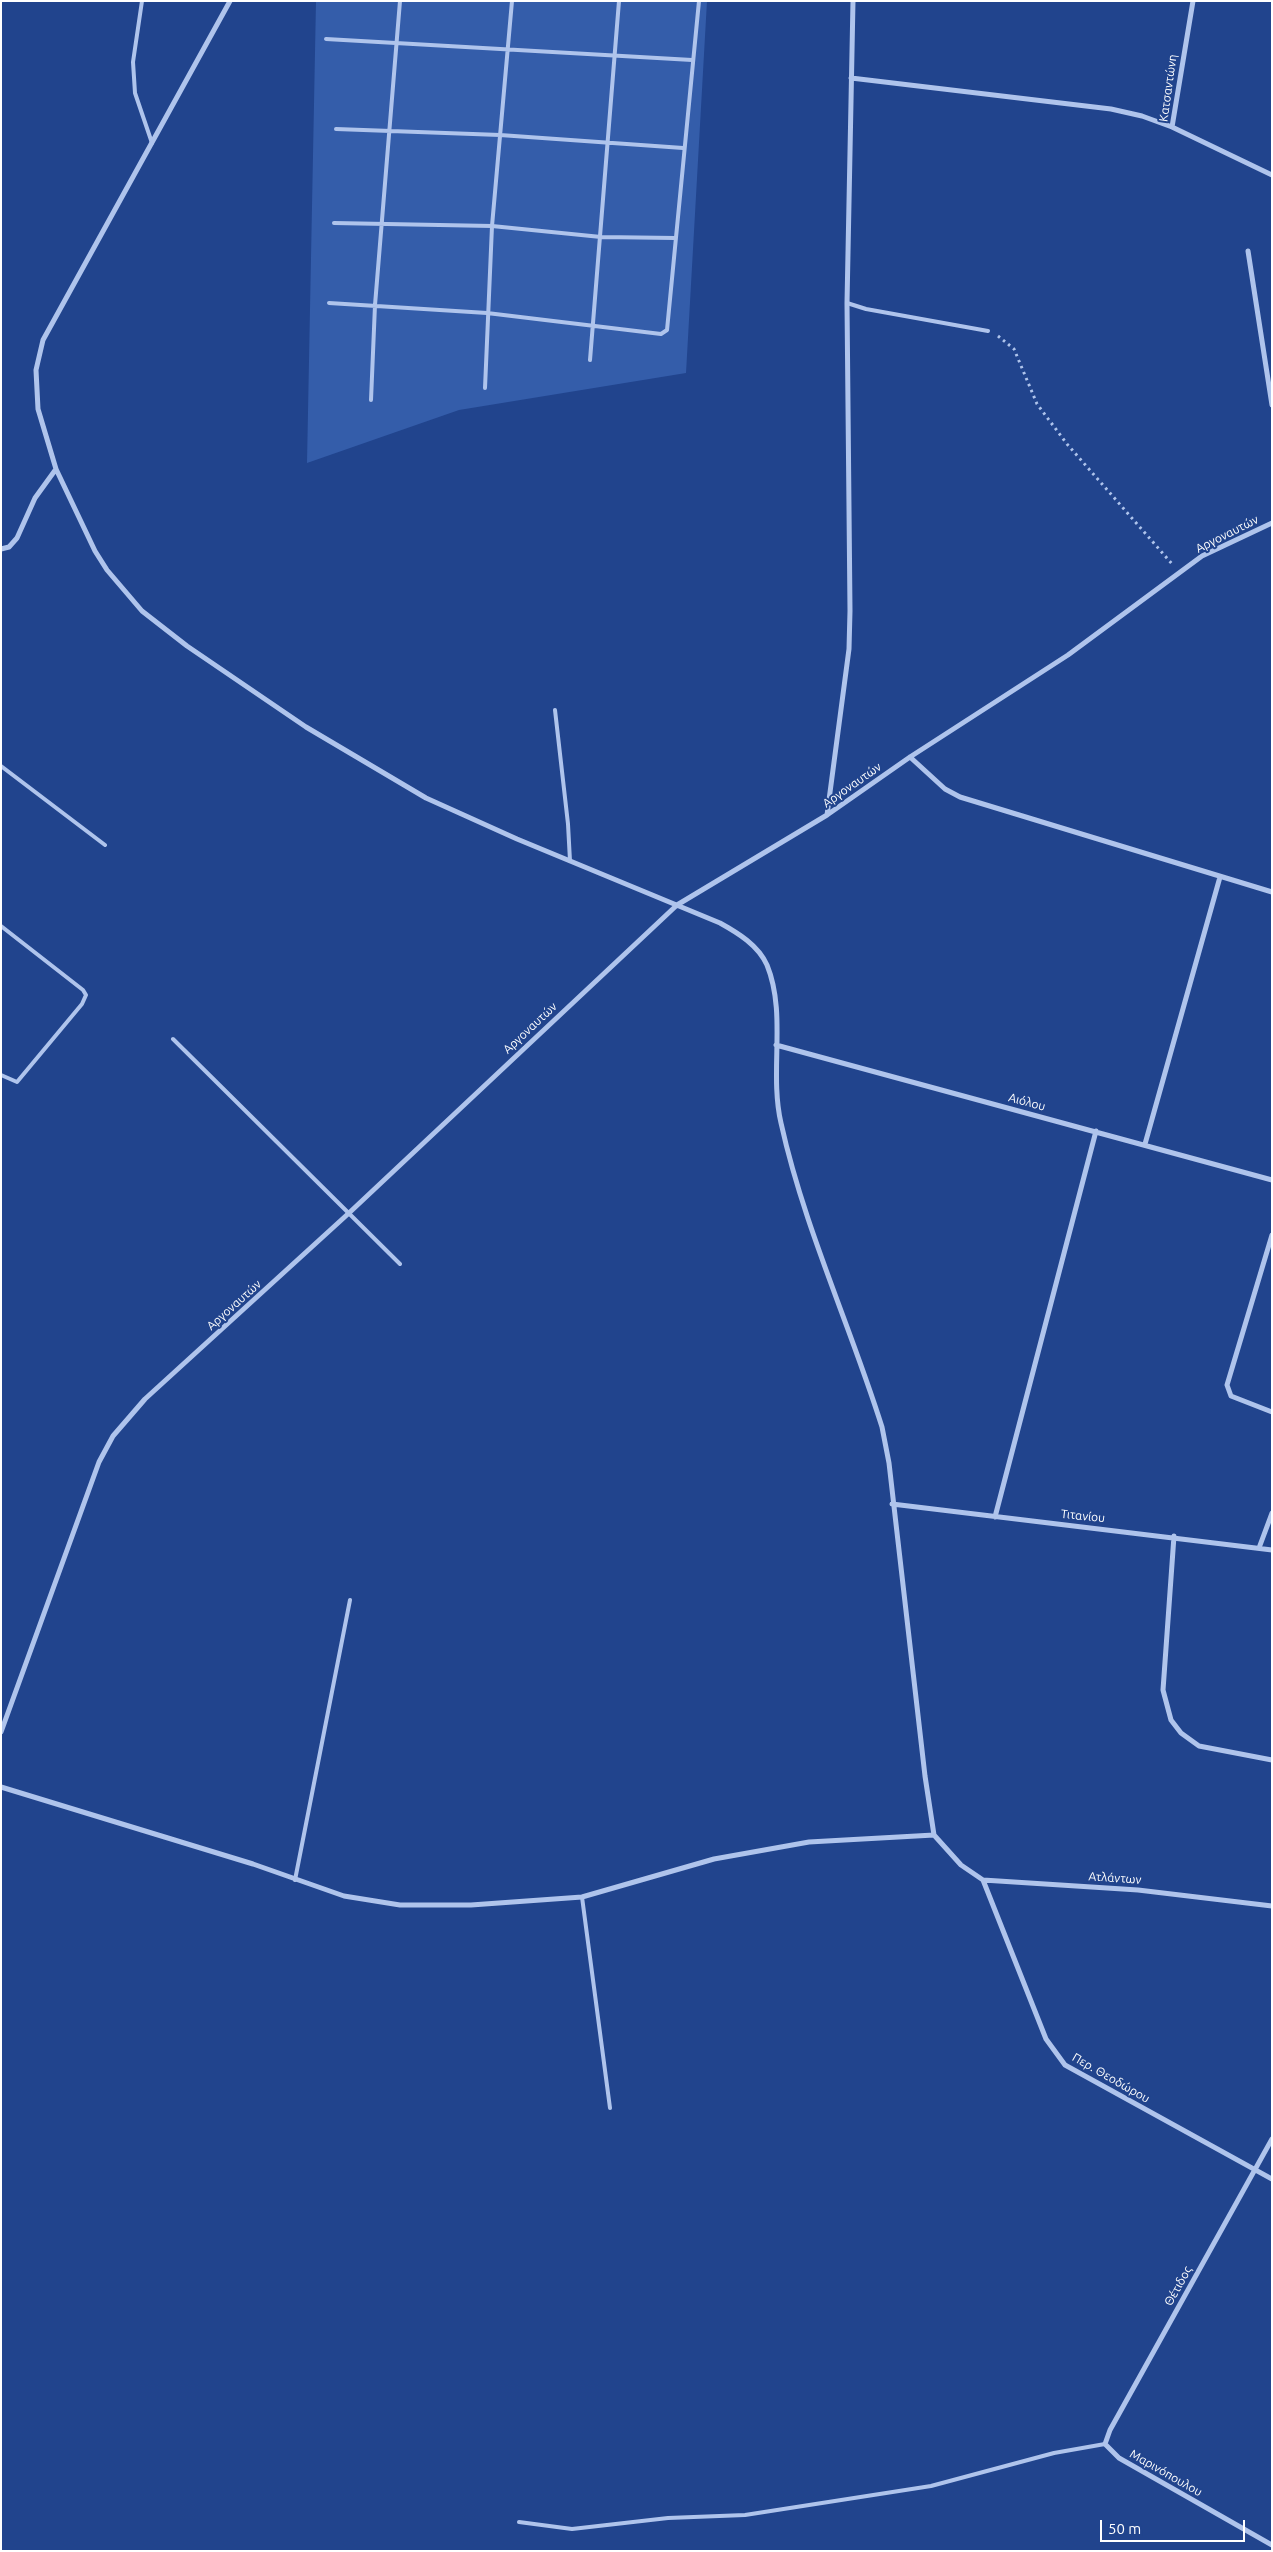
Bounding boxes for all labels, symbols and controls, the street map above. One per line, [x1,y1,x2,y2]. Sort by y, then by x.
street label: Κατσαντώνη [1156,53,1180,123]
street label: Αργοναυτών [1193,512,1261,556]
street label: Αργοναυτών [820,759,884,811]
street label: Αργοναυτών [500,999,560,1057]
street label: Αιόλου [1007,1090,1047,1114]
street label: Αργοναυτών [204,1277,264,1333]
street label: Τιτανίου [1060,1507,1106,1525]
street label: Ατλάντων [1088,1869,1142,1887]
street label: Περ. Θεοδώρου [1070,2050,1152,2106]
street label: Θέτιδος [1161,2264,1195,2308]
street label: Μαρινόπουλου [1127,2446,1205,2500]
scale bar [1103,2510,1248,2542]
text: 50 m [1108,2520,1141,2537]

